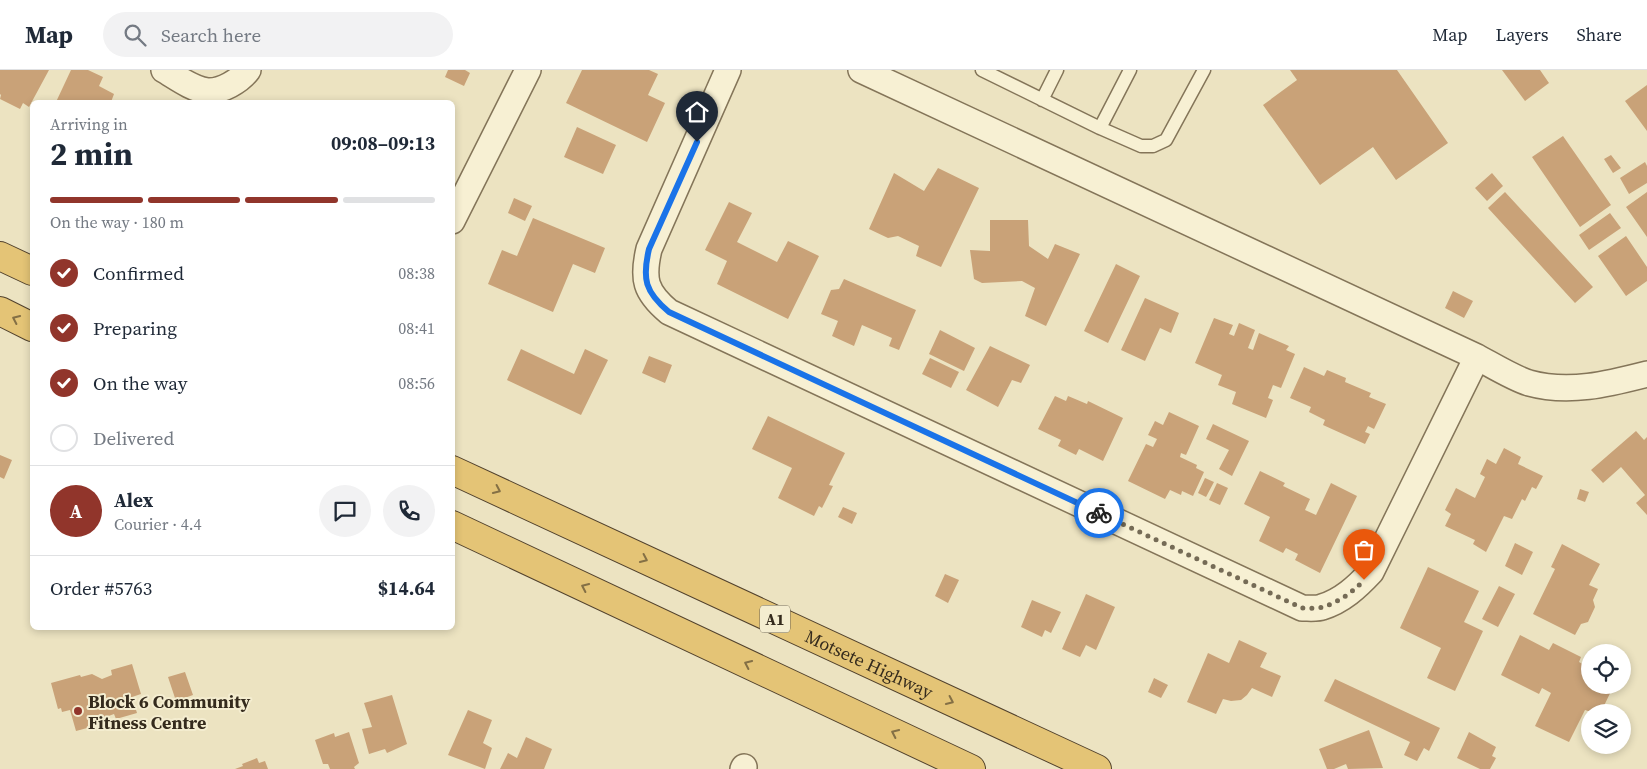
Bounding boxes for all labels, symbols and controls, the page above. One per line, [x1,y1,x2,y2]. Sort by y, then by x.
search box [103,12,453,57]
text: Map [25,18,73,51]
icon: search [121,21,149,49]
text: Search here [161,22,261,48]
text: Map [1432,22,1467,47]
text: Layers [1495,22,1548,47]
text: Share [1576,22,1622,47]
pin [676,91,718,142]
icon: home [683,98,711,126]
text: Arriving in [50,113,128,135]
text: 09:08–09:13 [331,130,435,156]
text: 2 min [50,132,133,176]
text: On the way · 180 m [50,211,184,233]
icon: check [50,259,78,287]
text: Confirmed [93,260,184,286]
text: 08:38 [398,262,435,284]
icon: check [50,314,78,342]
one-way arrow [12,315,21,325]
text: Preparing [93,315,177,341]
text: 08:41 [398,317,435,339]
icon: check [50,369,78,397]
text: On the way [93,370,188,396]
text: 08:56 [398,372,435,394]
text: Delivered [93,425,174,451]
one-way arrow [492,484,501,495]
button: chat [319,485,371,537]
button: phone [383,485,435,537]
text: Alex [114,487,153,513]
courier [1074,488,1124,538]
text: A [70,498,82,524]
icon: bike [1085,499,1113,527]
text: Courier · 4.4 [114,513,202,535]
pin [1343,529,1385,580]
icon: bag [1350,536,1378,564]
one-way arrow [639,552,648,563]
text: Order #5763 [50,575,152,601]
text: $14.64 [378,575,435,601]
one-way arrow [581,583,590,594]
road number: A1 [760,606,790,632]
street label: Motsete Highway [801,623,938,704]
map controls [1581,644,1631,754]
button: locate [1581,644,1631,694]
one-way arrow [744,660,753,670]
place label: Block 6 Community Fitness Centre [88,689,251,735]
one-way arrow [945,695,954,705]
button: layers [1581,704,1631,754]
marker: Block 6 Community Fitness Centre [72,705,84,717]
one-way arrow [891,729,900,740]

